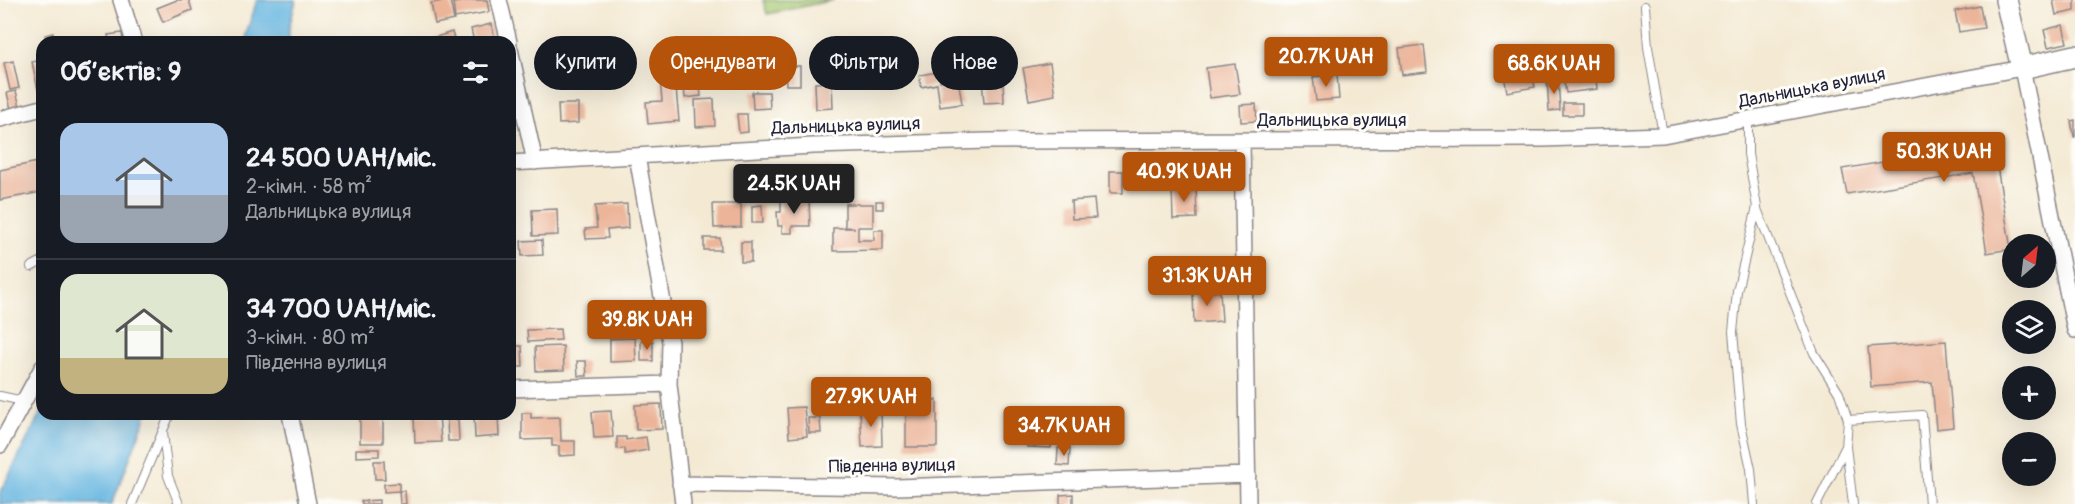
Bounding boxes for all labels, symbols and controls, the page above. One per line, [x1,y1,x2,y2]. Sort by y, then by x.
chip: Купити [534,36,637,90]
chip: Орендувати [649,36,797,90]
chip: Фільтри [809,36,919,90]
chip: Нове [931,36,1018,90]
pin: 20.7K UAH [1257,37,1395,88]
text: 20.7K UAH [1278,44,1374,69]
pin: 68.6K UAH [1485,44,1623,95]
text: 68.6K UAH [1507,51,1601,76]
text: Об’єктів: 9 [60,56,181,88]
icon: filters [459,56,492,89]
street label: Дальницька вулиця [1736,63,1887,114]
street label: Дальницька вулиця [1257,109,1406,132]
street label: Дальницька вулиця [770,112,921,140]
pin: 50.3K UAH [1875,132,2013,183]
text: 50.3K UAH [1896,139,1992,164]
text: 24 500 UAH/міс. [246,142,437,174]
icon: home [108,147,180,219]
pin: 40.9K UAH [1115,152,1253,203]
text: 40.9K UAH [1136,159,1232,184]
pin: 24.5K UAH [725,164,863,215]
text: 24.5K UAH [747,171,841,196]
text: 2-кімн. · 58 m² [246,174,372,199]
text: Дальницька вулиця [246,199,411,224]
north arrow [2002,234,2056,288]
map controls [2002,234,2056,486]
pin: 31.3K UAH [1138,256,1276,307]
text: 31.3K UAH [1162,263,1252,288]
text: 34 700 UAH/міс. [246,293,437,325]
icon: home [108,298,180,370]
pin: 39.8K UAH [578,300,716,351]
button: layers [2002,300,2056,354]
text: 39.8K UAH [601,307,693,332]
text: 3-кімн. · 80 m² [246,325,375,350]
text: Південна вулиця [246,350,387,375]
button: + [2002,366,2056,420]
pin: 27.9K UAH [802,377,940,428]
text: 27.9K UAH [825,384,917,409]
pin: 34.7K UAH [995,406,1133,457]
text: 34.7K UAH [1018,413,1111,438]
button: − [2002,432,2056,486]
street label: Південна вулиця [829,453,955,479]

